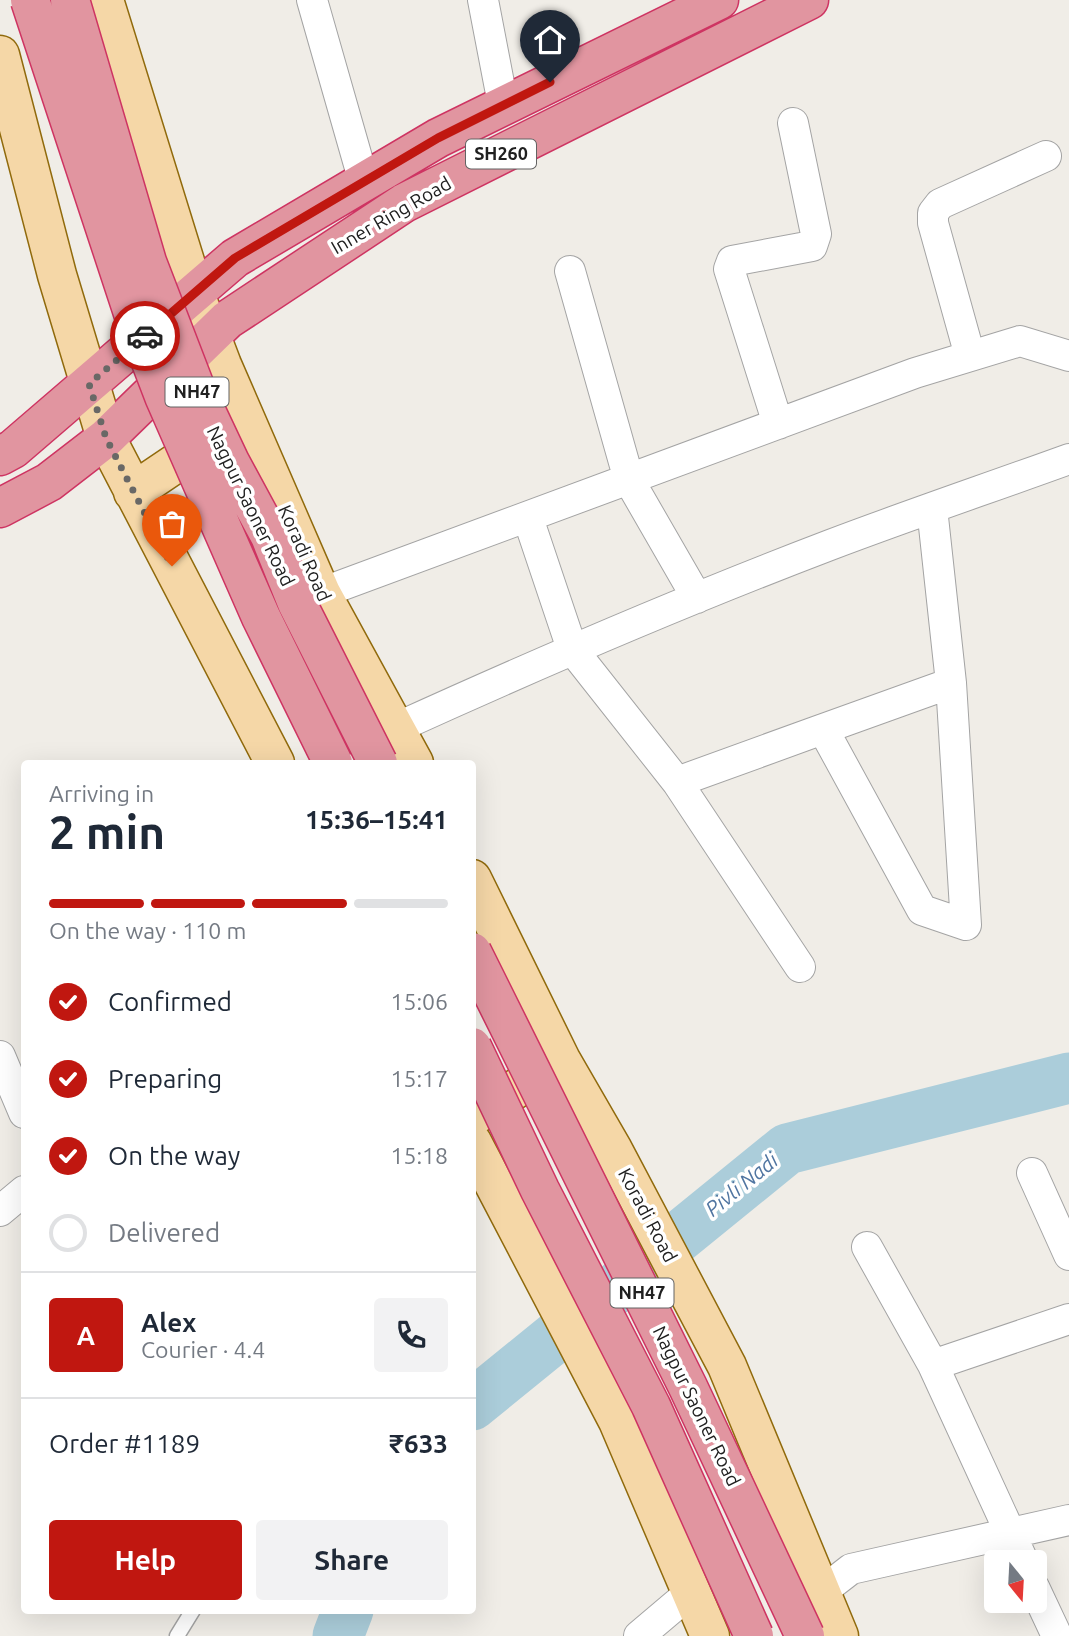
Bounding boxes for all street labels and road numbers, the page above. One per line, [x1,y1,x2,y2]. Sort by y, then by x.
road number: SH260 [466,140,536,168]
street label: Inner Ring Road [327,172,455,258]
road number: NH47 [166,378,228,406]
street label: Nagpur Saoner Road [203,422,299,590]
street label: Koradi Road [274,501,336,605]
street label: Koradi Road [614,1164,682,1266]
road number: NH47 [610,1278,674,1308]
street label: Nagpur Saoner Road [649,1322,745,1490]

